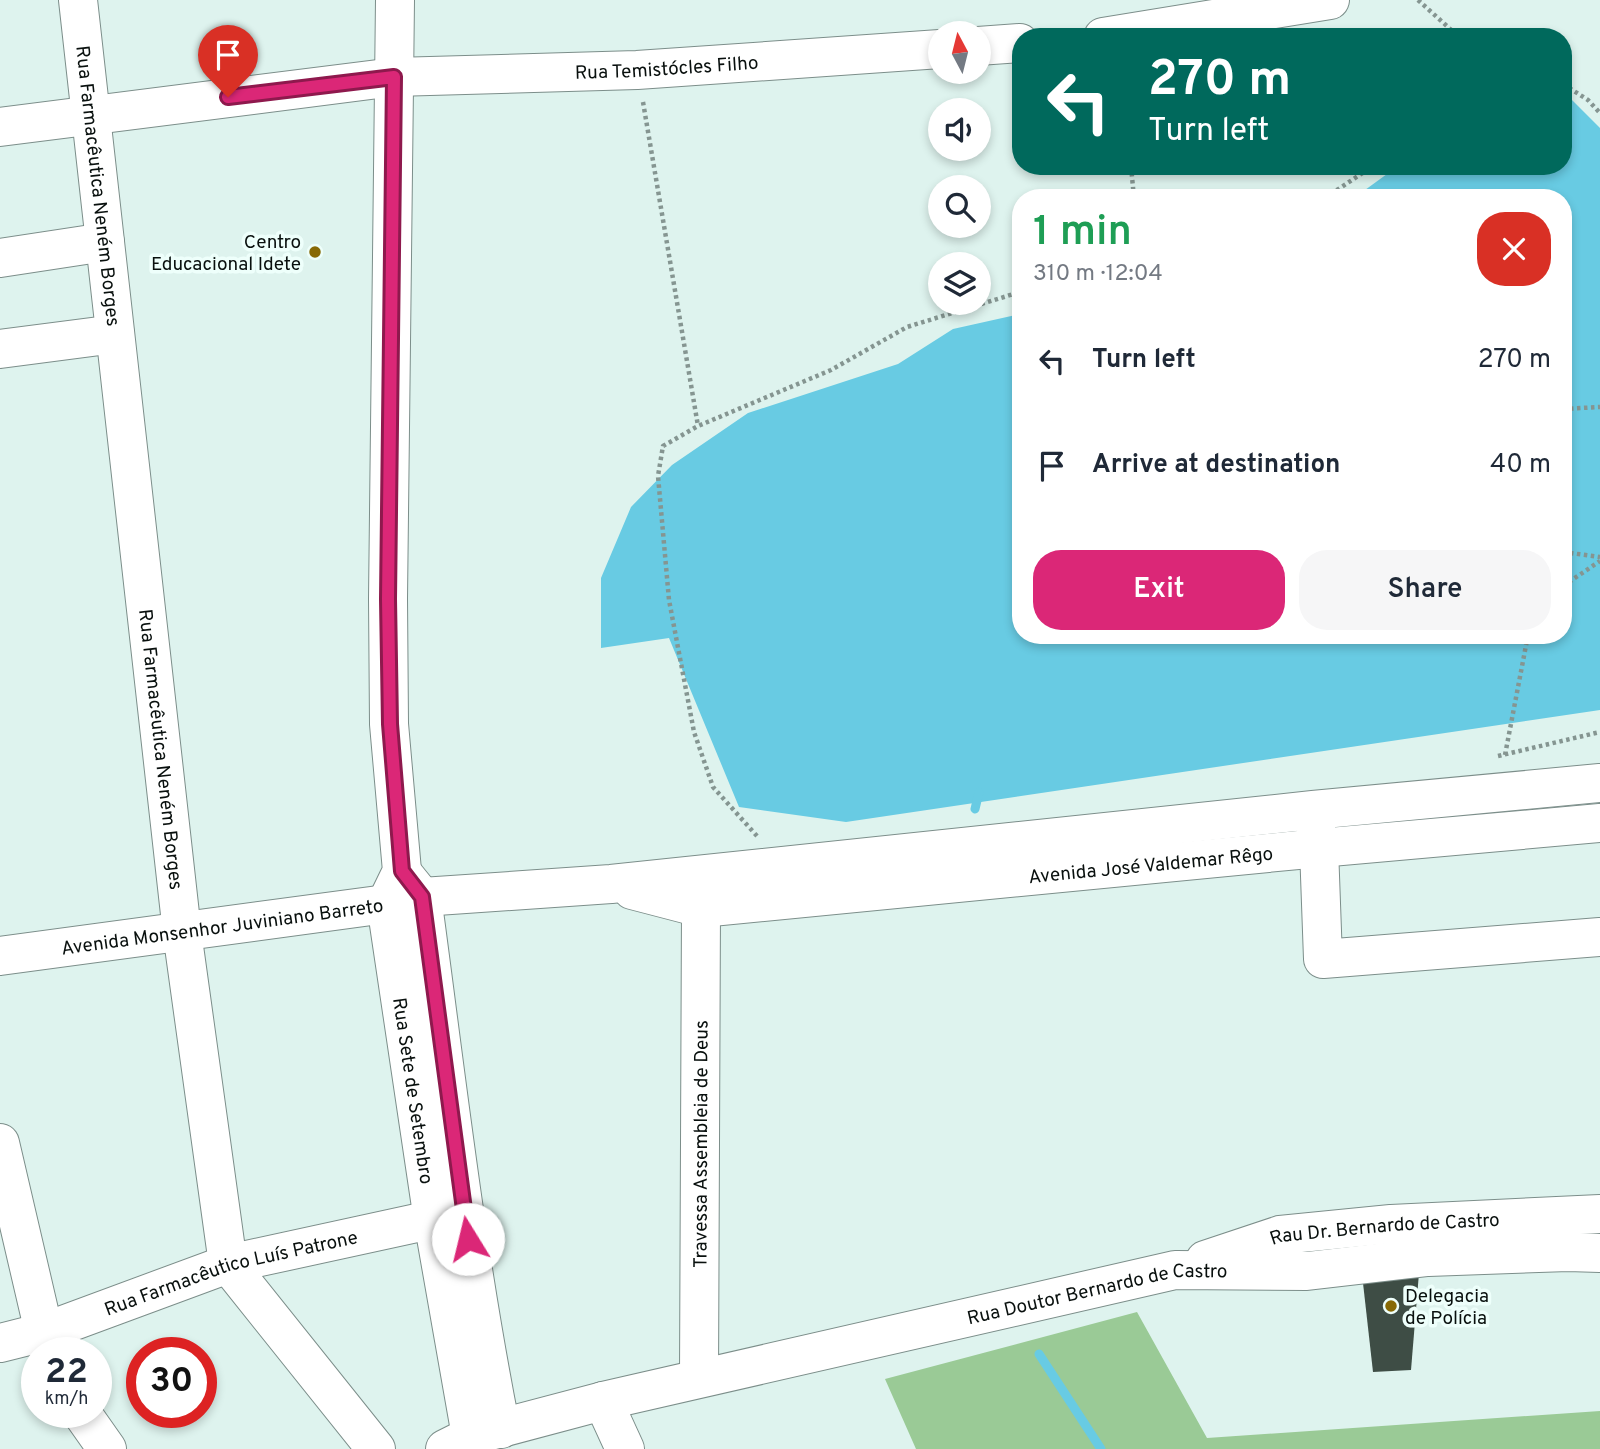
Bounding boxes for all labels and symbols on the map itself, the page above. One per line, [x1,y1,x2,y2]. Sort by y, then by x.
north arrow [928,21,990,84]
pin [198,25,258,97]
street label: Rua Farmacêutica Neném Borges [69,44,124,328]
street label: Rua Temistócles Filho [574,52,759,86]
place label: Centro Educacional Idete [151,231,301,277]
marker: Centro Educacional Idete [307,244,323,260]
street label: Rua Farmacêutica Neném Borges [132,608,187,891]
street label: Avenida José Valdemar Rêgo [1027,843,1274,890]
street label: Avenida Monsenhor Juviniano Barreto [60,894,385,962]
street label: Rua Sete de Setembro [386,996,438,1186]
street label: Travessa Assembleia de Deus [689,1020,715,1268]
position arrow [431,1202,505,1276]
street label: Rau Dr. Bernardo de Castro [1267,1209,1500,1252]
street label: Rua Farmacêutico Luís Patrone [101,1226,360,1323]
street label: Rua Doutor Bernardo de Castro [965,1260,1227,1331]
place label: Delegacia de Polícia [1405,1285,1489,1331]
marker: Delegacia de Polícia [1383,1298,1399,1314]
speed limit sign: 30 [126,1337,217,1428]

